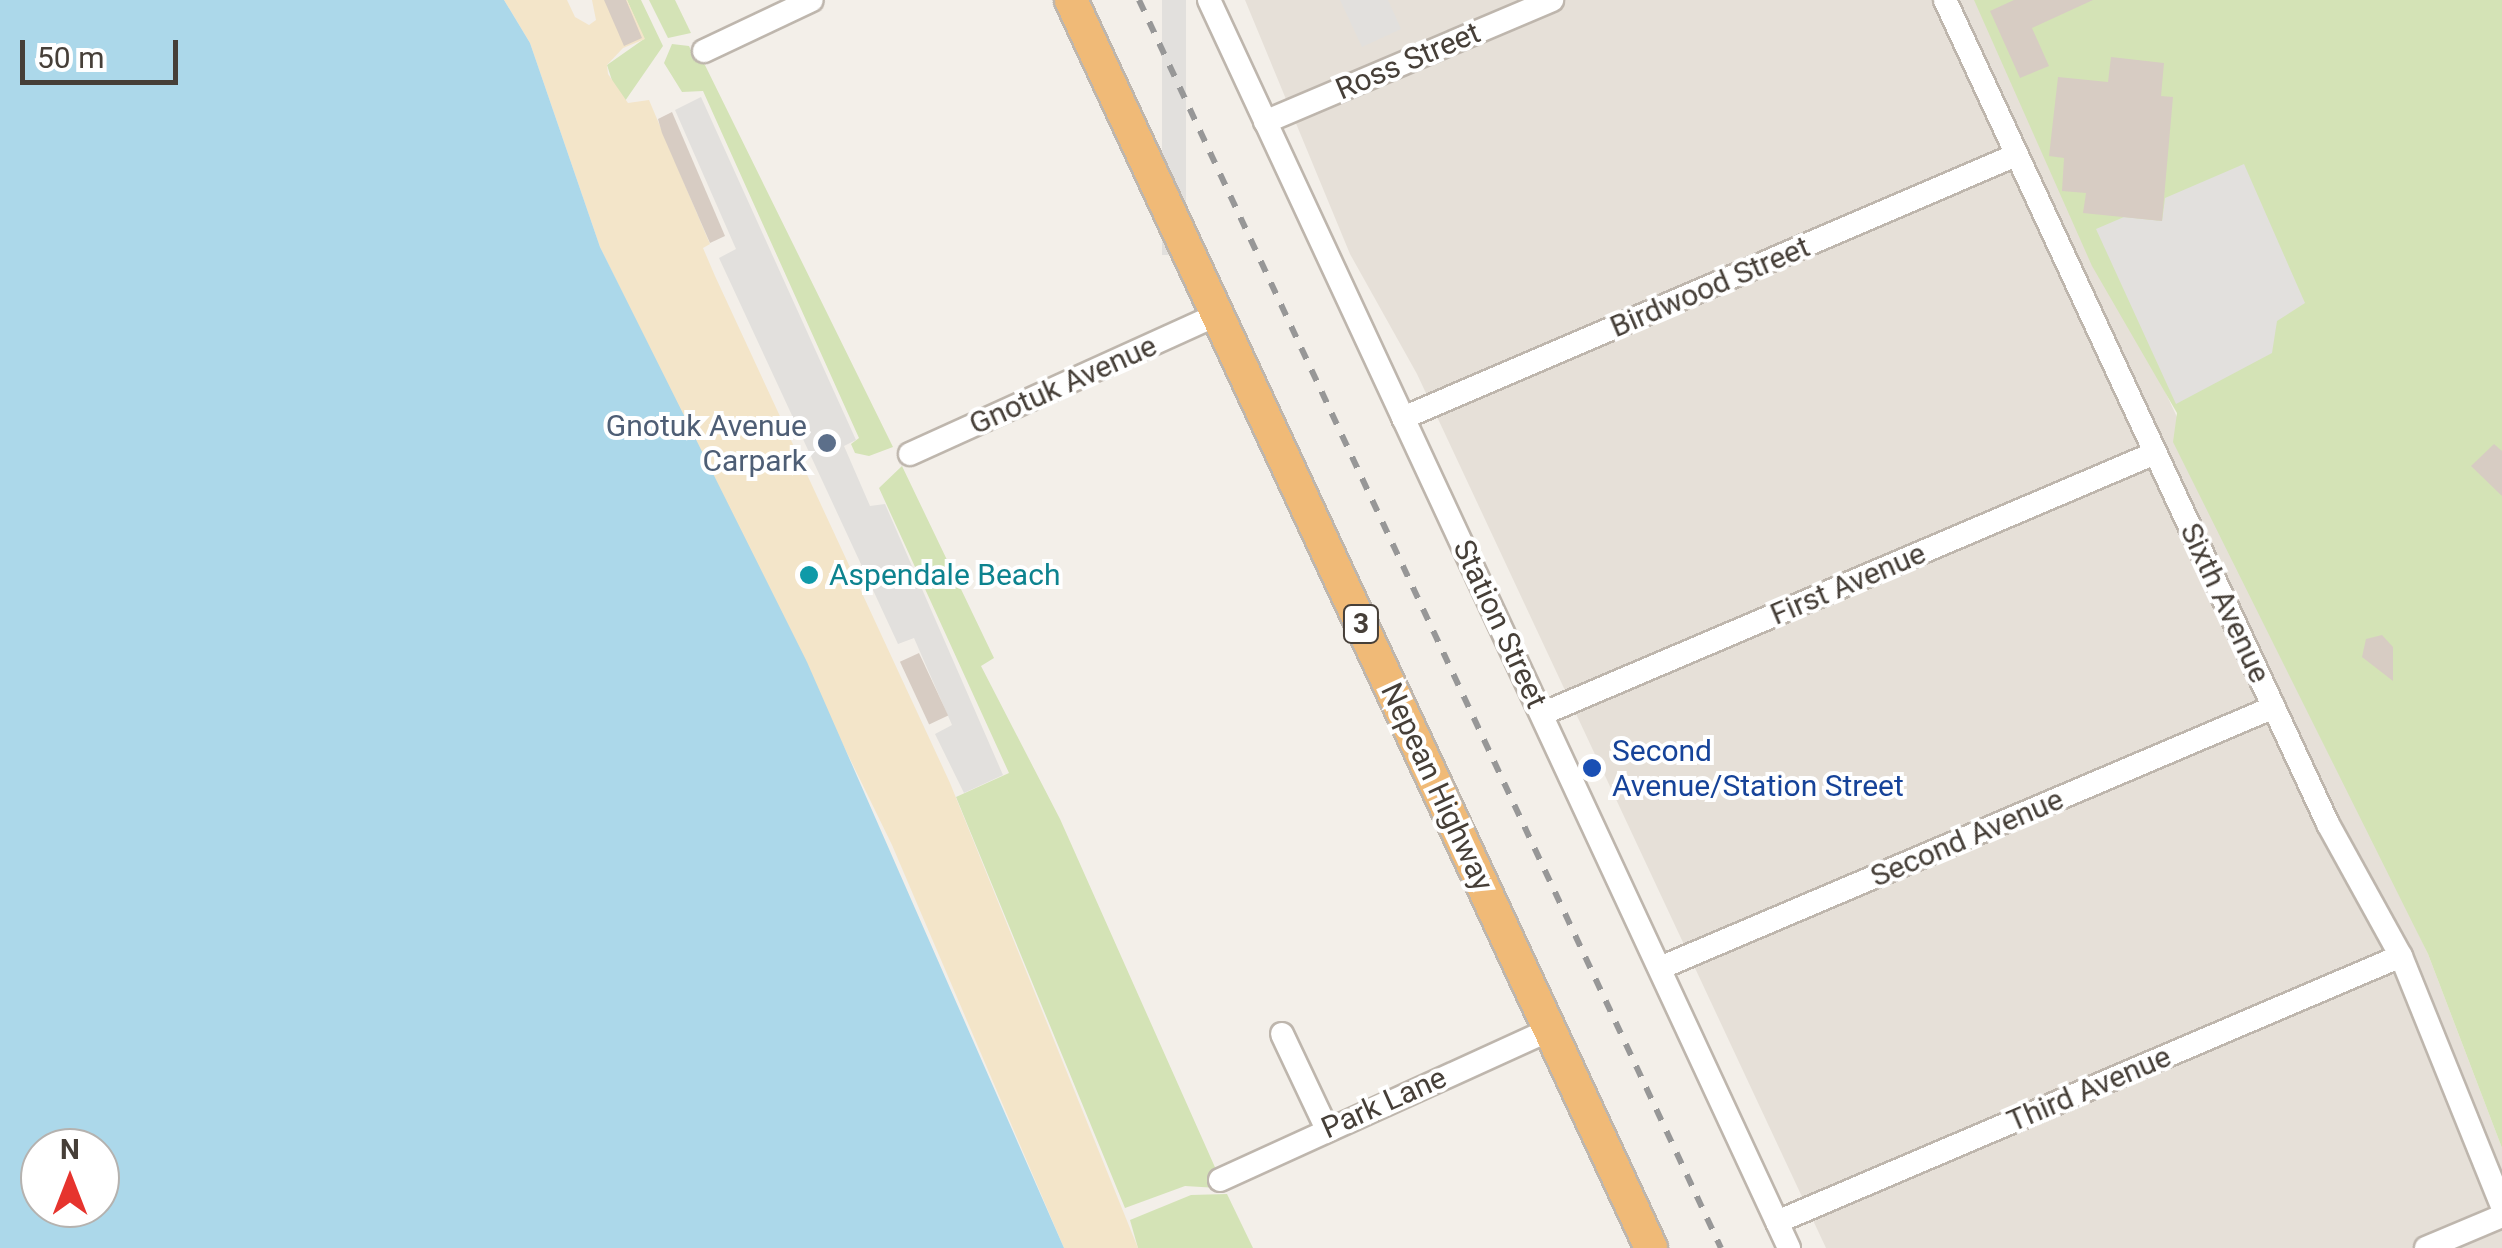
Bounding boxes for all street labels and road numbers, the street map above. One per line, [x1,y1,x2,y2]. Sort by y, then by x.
street label: Ross Street [1330,15,1486,107]
street label: Birdwood Street [1605,229,1815,345]
street label: Gnotuk Avenue [964,328,1162,442]
street label: Sixth Avenue [2172,518,2278,688]
street label: Station Street [1445,534,1555,714]
street label: First Avenue [1765,535,1931,633]
road number: 3 [1341,601,1381,647]
street label: Nepean Highway [1373,677,1501,897]
street label: Second Avenue [1865,781,2069,895]
street label: Third Avenue [2002,1038,2176,1140]
street label: Park Lane [1316,1060,1452,1146]

